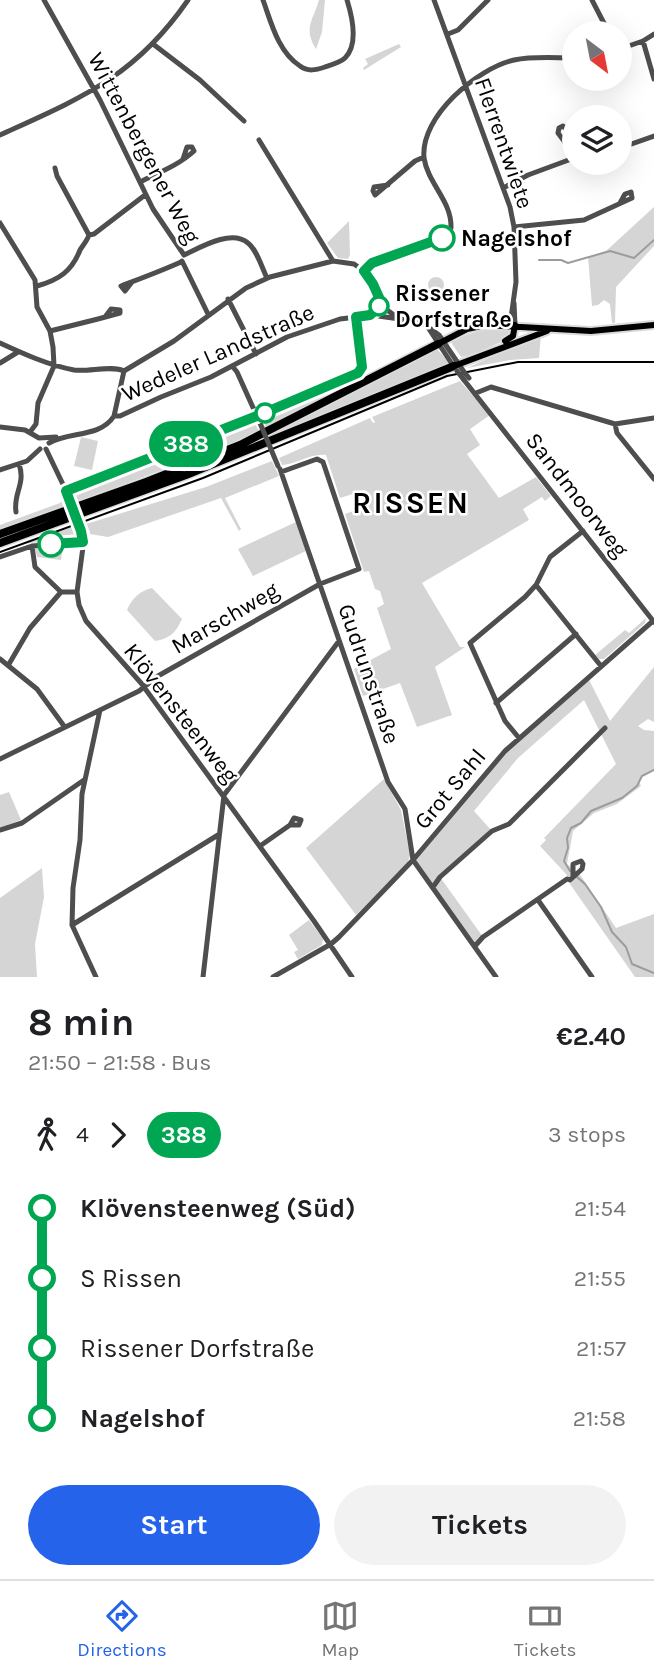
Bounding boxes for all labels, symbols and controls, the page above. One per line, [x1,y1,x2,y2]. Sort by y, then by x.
north arrow [562,21,632,91]
map controls [562,21,632,175]
street label: Wittenbergener Weg [82,48,206,248]
street label: Flerrentwiete [469,74,539,212]
button: layers [562,105,632,175]
marker: Nagelshof [429,225,455,251]
place label: Nagelshof [461,225,572,252]
place label: Rissener Dorfstraße [395,280,512,333]
marker: Rissener Dorfstraße [369,296,389,316]
street label: Wedeler Landstraße [118,298,318,408]
unlabelled marker [255,403,275,423]
line badge: 388 [146,421,226,467]
street label: Sandmoorweg [520,427,634,563]
text: 388 [163,430,209,458]
district label: RISSEN [352,485,470,521]
unlabelled marker [38,531,64,557]
street label: Marschweg [166,576,284,660]
street label: Gudrunstraße [332,601,406,747]
street label: Klövensteenweg [118,638,244,788]
street label: Grot Sahl [409,743,491,835]
text: 8 min [28,1000,134,1045]
text: €2.40 [556,1021,626,1052]
text: 21:50 – 21:58 · Bus [28,1049,211,1076]
icon: walk [28,1116,66,1154]
icon: forward [99,1116,137,1154]
text: 4 [76,1121,89,1148]
text: 388 [161,1121,207,1149]
text: 3 stops [548,1121,626,1148]
text: Klövensteenweg (Süd) [80,1193,356,1224]
text: 21:54 [574,1195,626,1222]
text: S Rissen [80,1263,182,1294]
text: 21:55 [574,1265,626,1292]
text: Rissener Dorfstraße [80,1333,314,1364]
text: 21:57 [576,1335,626,1362]
text: Nagelshof [80,1403,205,1434]
text: 21:58 [573,1405,626,1432]
button: Start [28,1485,320,1565]
button: Tickets [334,1485,626,1565]
tab: Directions [77,1597,167,1661]
tab: Map [321,1597,359,1661]
tab: Tickets [514,1597,577,1661]

